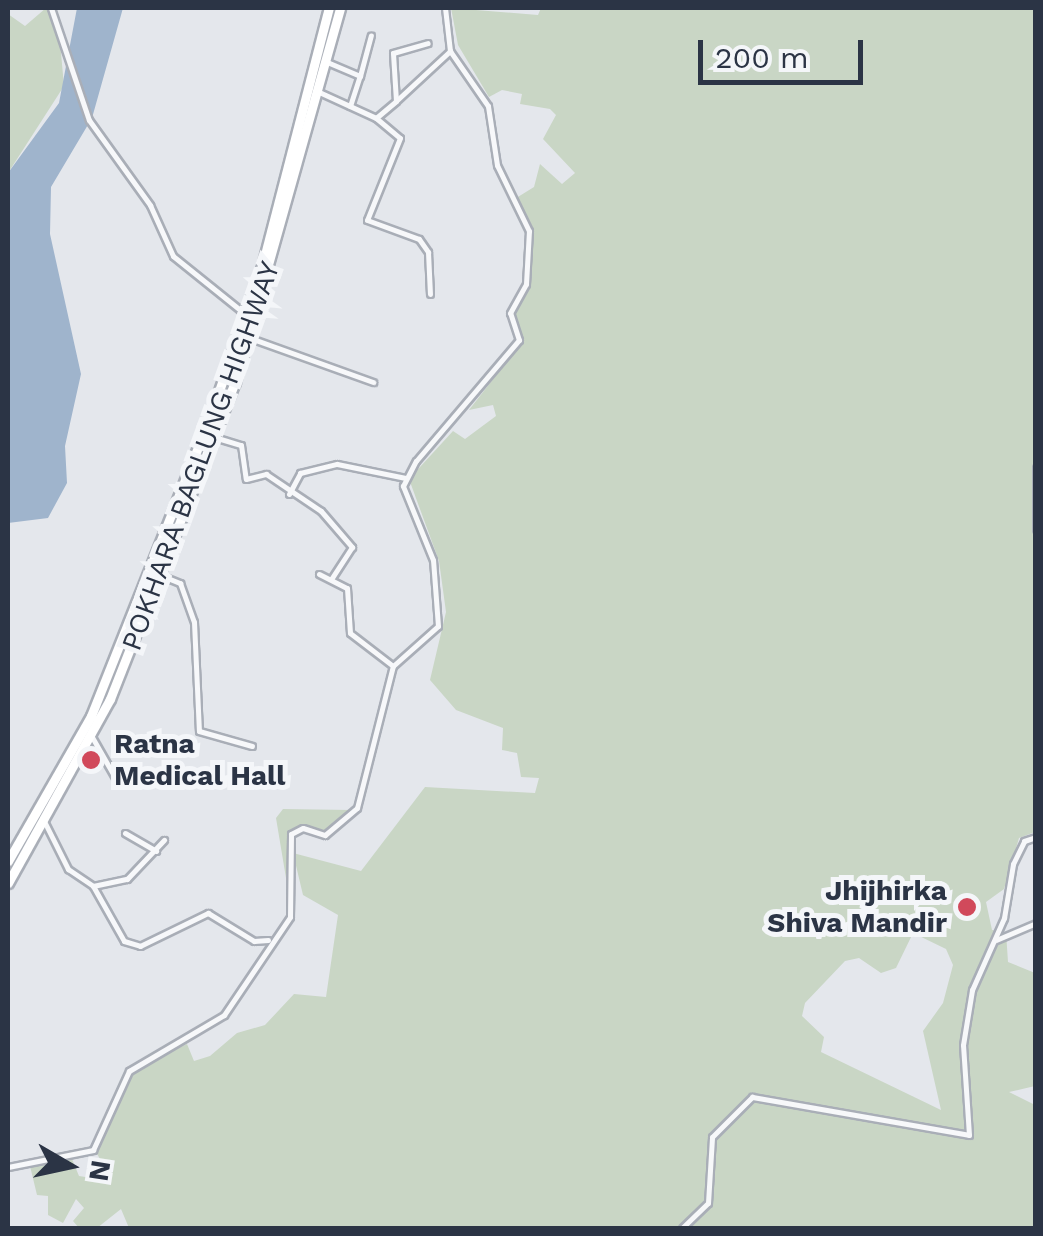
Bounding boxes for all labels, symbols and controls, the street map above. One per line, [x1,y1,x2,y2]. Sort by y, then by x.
scale bar [703,20,868,82]
text: 200 m [715,40,809,75]
street label: POKHARA BAGLUNG HIGHWAY [115,256,287,656]
place label: Ratna Medical Hall [114,727,286,793]
marker: Ratna Medical Hall [78,747,104,773]
place label: Jhijhirka Shiva Mandir [767,874,947,940]
marker: Jhijhirka Shiva Mandir [956,896,978,918]
north arrow [20,1116,120,1216]
text: N [82,1158,118,1184]

